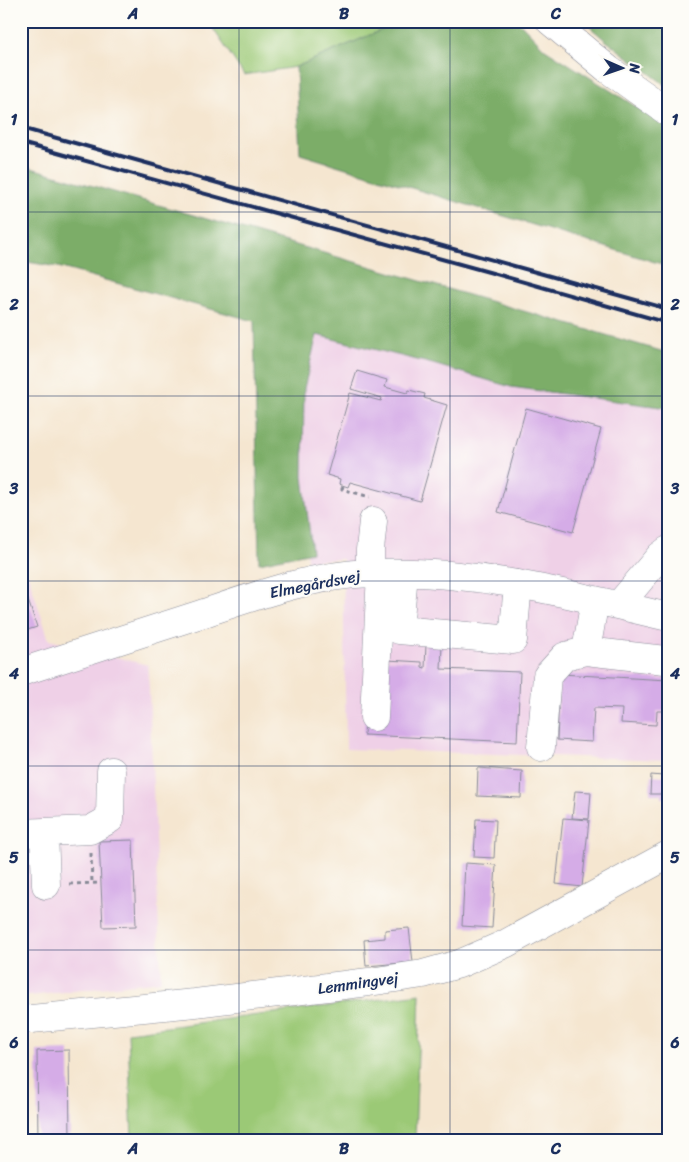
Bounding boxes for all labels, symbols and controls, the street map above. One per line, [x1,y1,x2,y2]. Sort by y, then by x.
text: A [127,0,138,28]
text: B [339,0,350,28]
text: C [550,0,562,28]
north arrow [596,42,646,92]
text: N [622,62,647,74]
text: 1 [11,105,18,134]
text: 1 [672,105,679,134]
text: 2 [8,290,19,319]
text: 2 [669,290,680,319]
text: 3 [9,474,19,503]
text: 3 [670,474,680,503]
street label: Elmegårdsvej [267,561,364,607]
text: 4 [8,659,19,688]
text: 4 [669,659,680,688]
text: 5 [9,843,19,872]
text: 5 [670,843,680,872]
street label: Lemmingvej [316,963,402,1003]
text: 6 [8,1028,19,1057]
text: 6 [669,1028,680,1057]
text: A [127,1134,138,1162]
text: B [339,1134,350,1162]
text: C [550,1134,562,1162]

